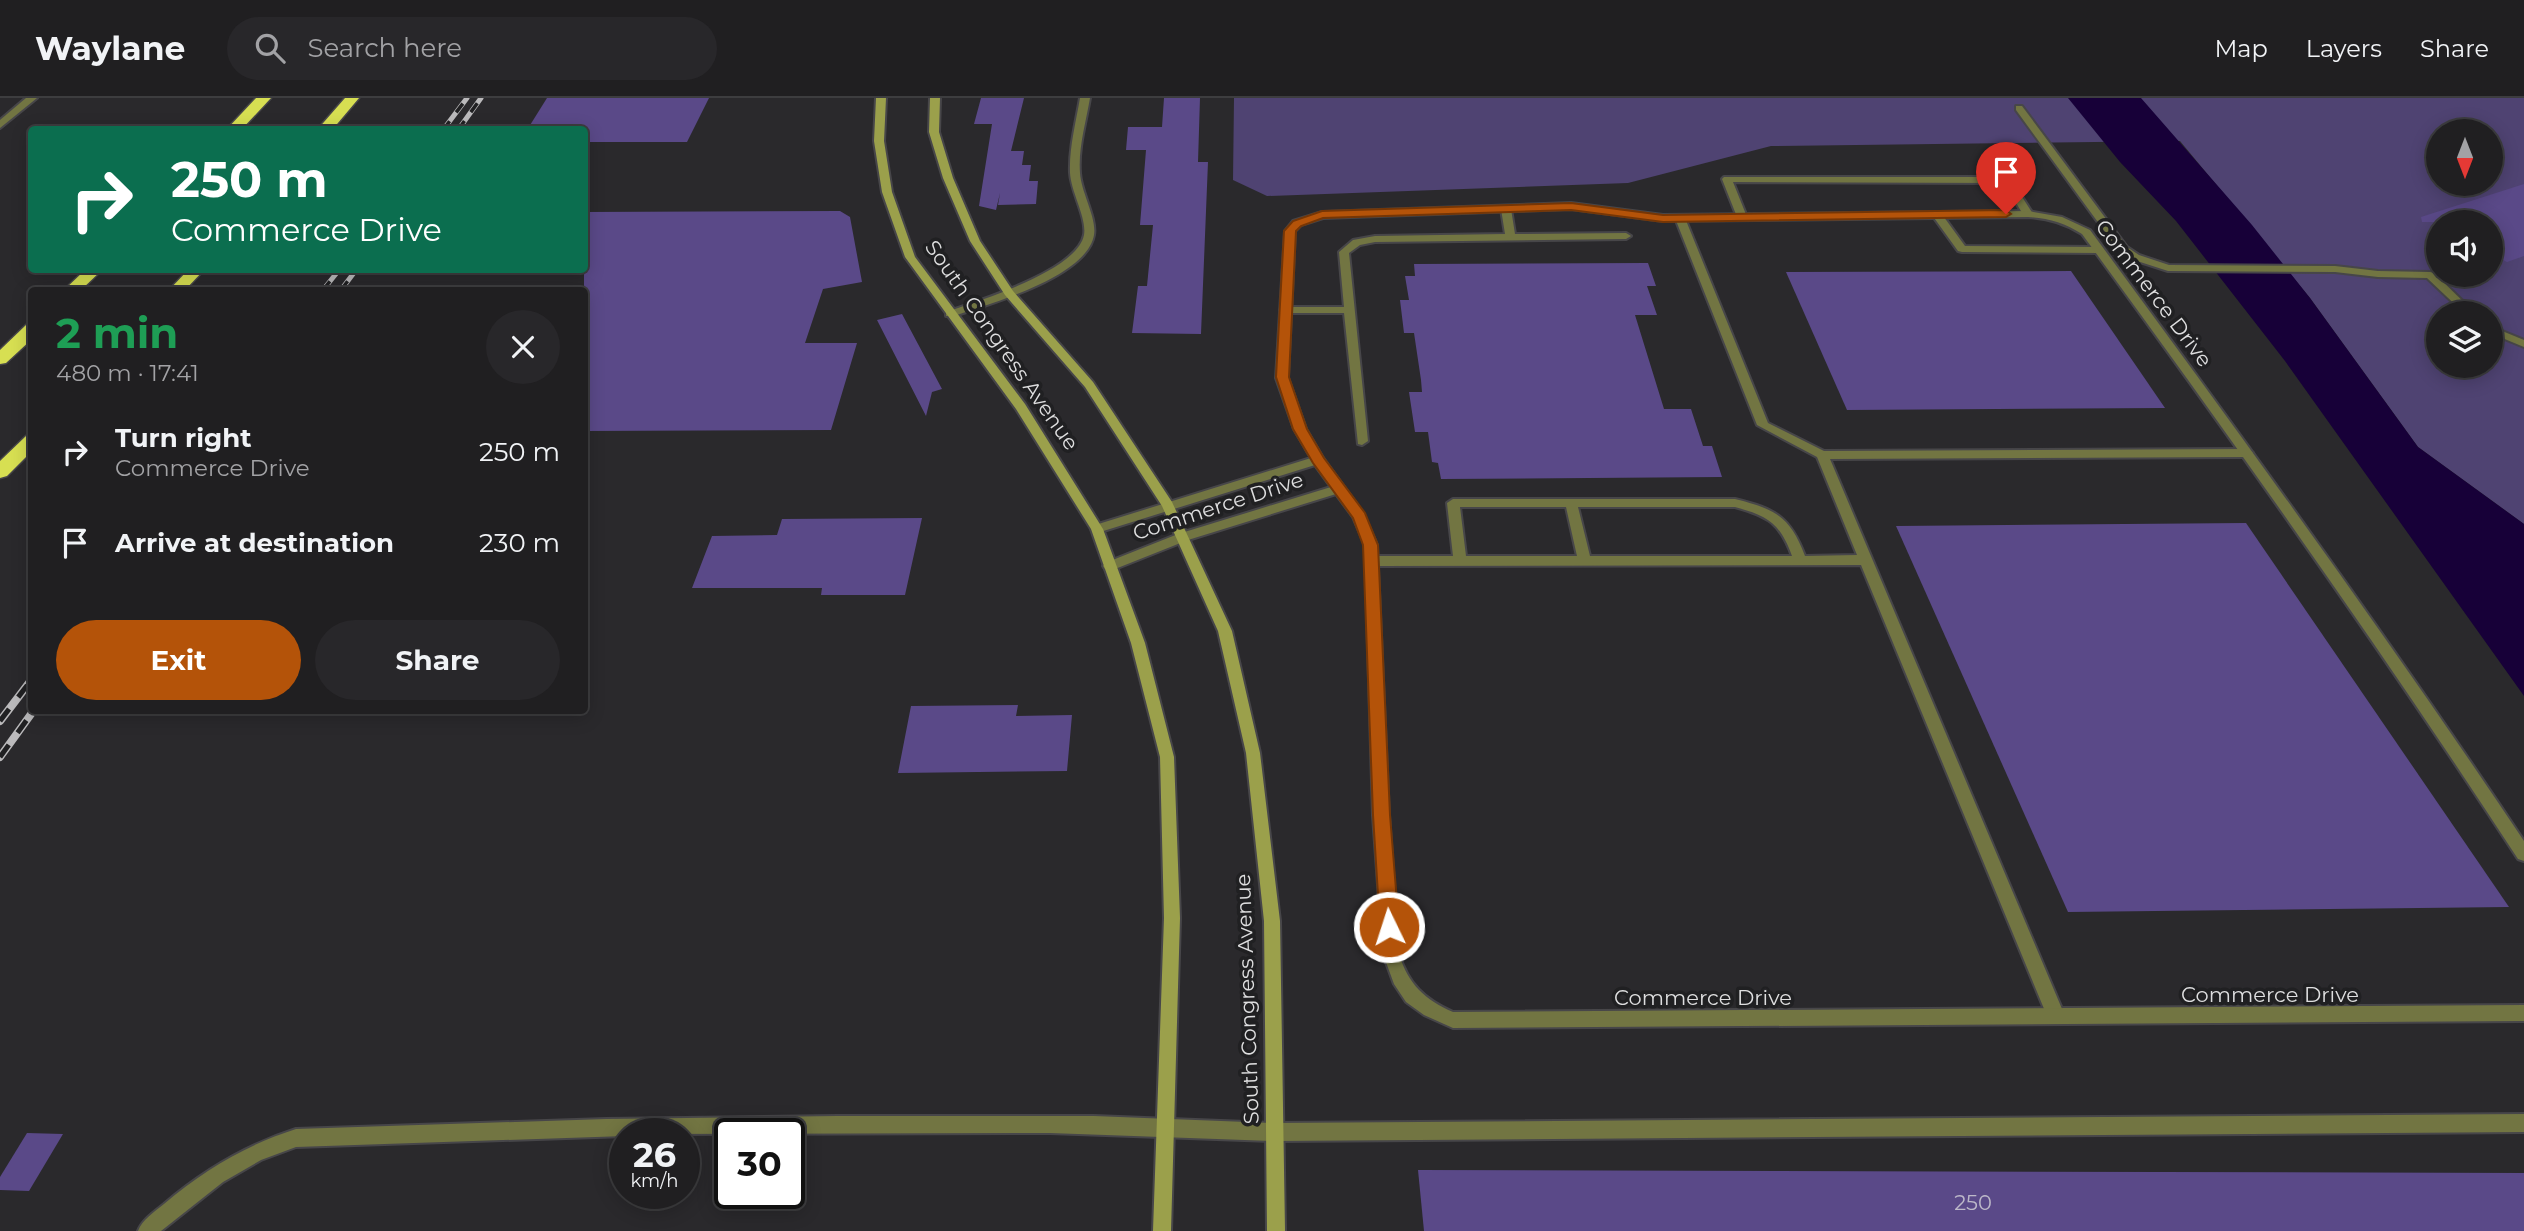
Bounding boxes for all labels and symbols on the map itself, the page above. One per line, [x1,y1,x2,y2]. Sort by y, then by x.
north arrow [2426,119,2502,196]
pin [1976,142,2036,214]
street label: Commerce Drive [2091,214,2217,372]
street label: South Congress Avenue [920,235,1084,455]
street label: Commerce Drive [1130,467,1306,545]
street label: South Congress Avenue [1230,873,1264,1125]
position arrow [1352,890,1426,964]
street label: Commerce Drive [2181,982,2359,1007]
street label: Commerce Drive [1614,985,1792,1010]
speed limit sign: 30 [714,1118,805,1209]
house number: 250 [1954,1190,1992,1215]

